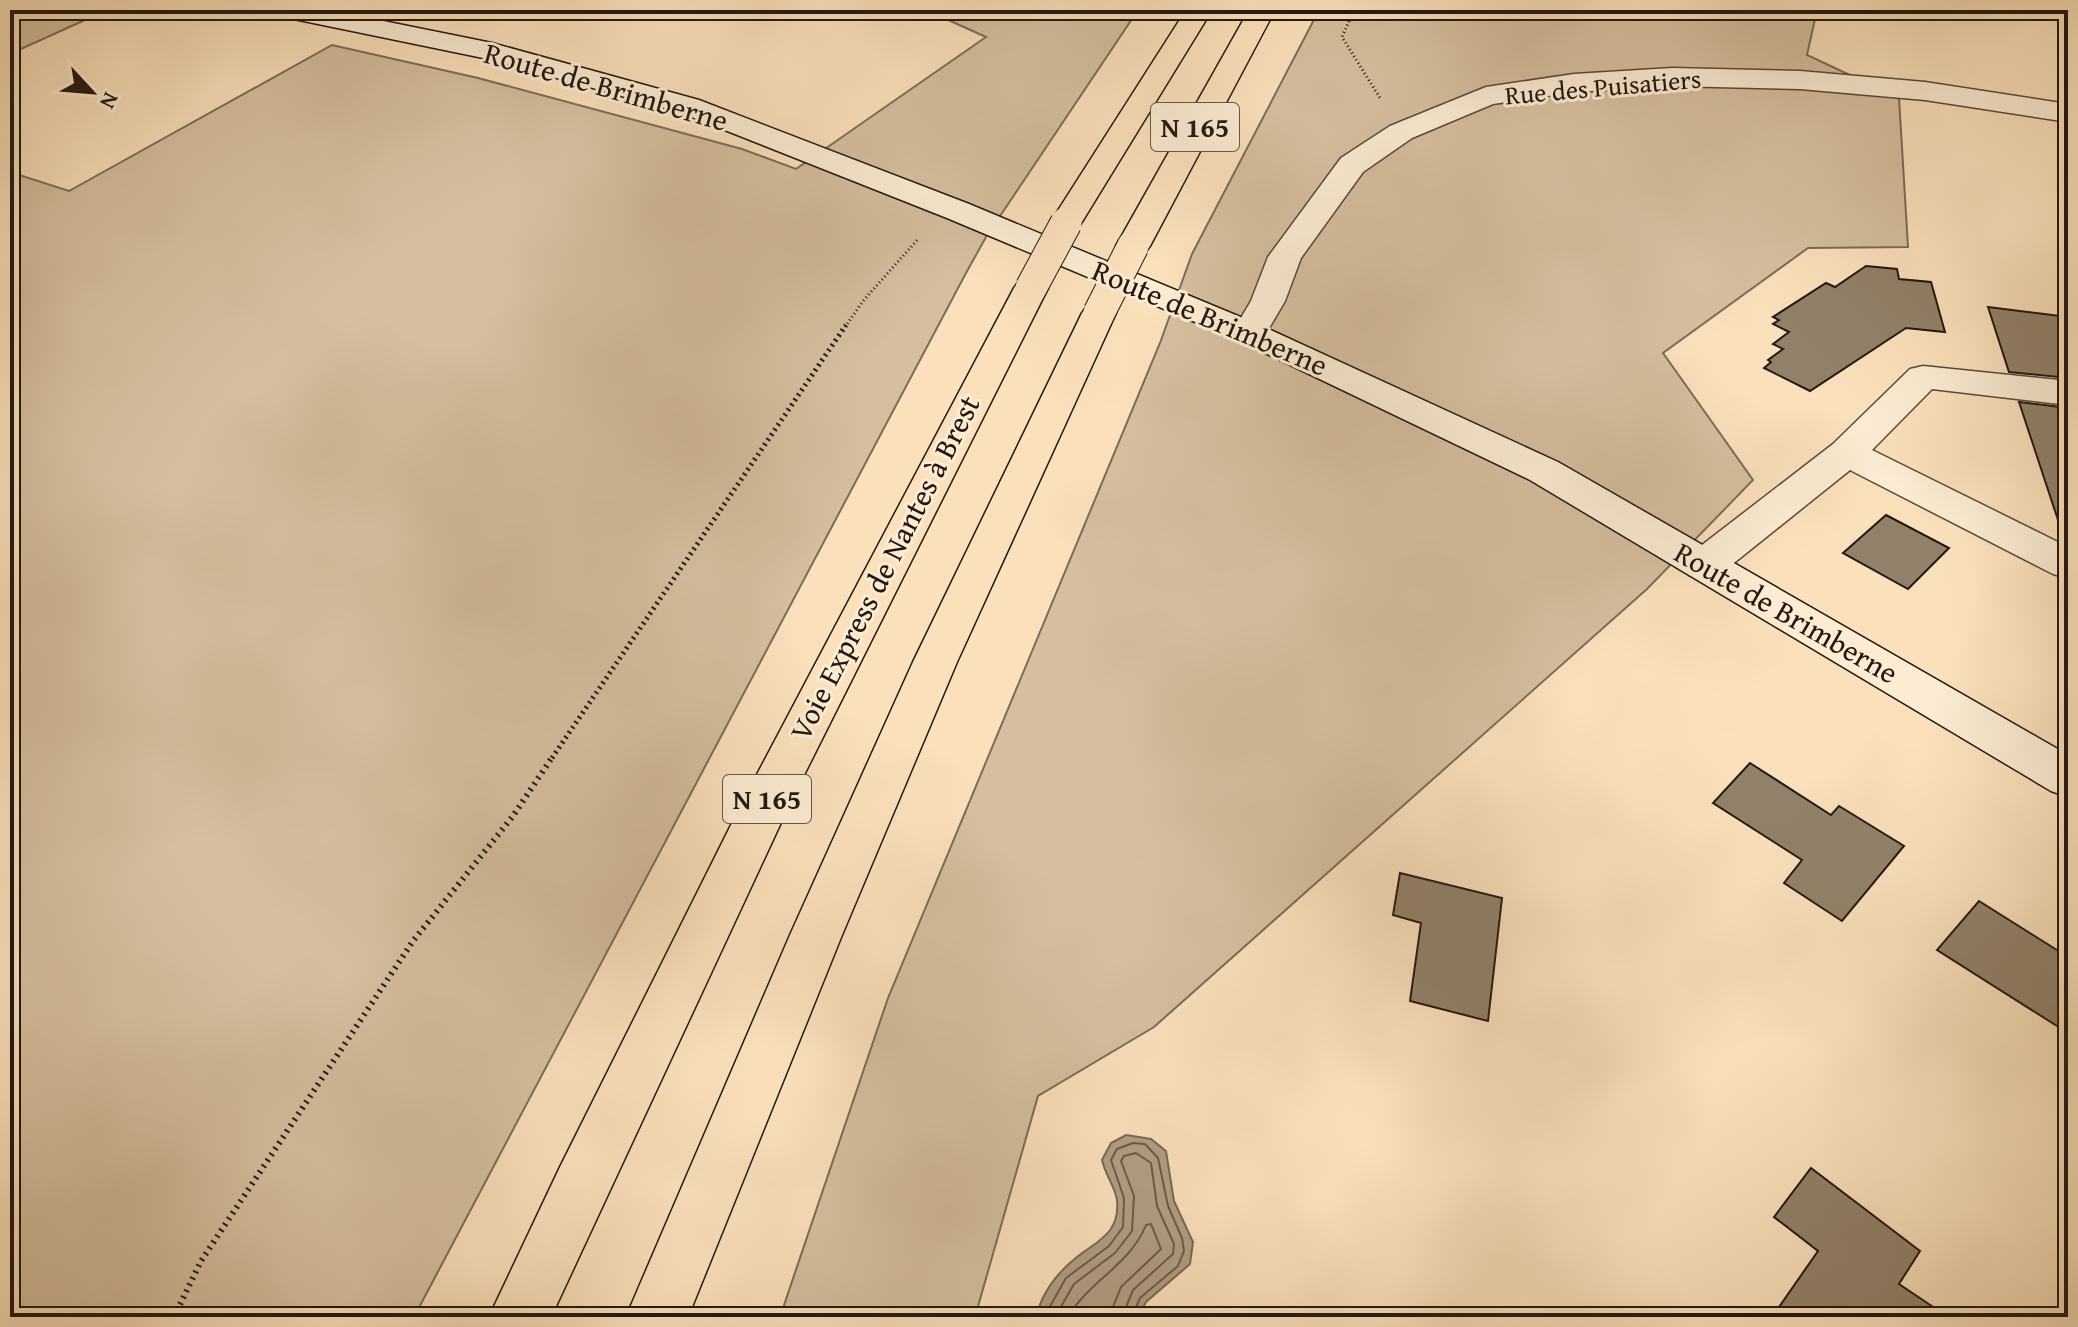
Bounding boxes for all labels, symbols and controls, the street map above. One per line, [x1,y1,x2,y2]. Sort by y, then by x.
street label: Route de Brimberne [479,30,733,142]
north arrow [52,52,132,132]
street label: Rue des Puisatiers [1503,59,1703,115]
text: N [92,87,128,115]
road number: N 165 [1151,103,1239,151]
street label: Route de Brimberne [1086,248,1335,387]
street label: Voie Express de Nantes à Brest [778,387,991,748]
street label: Route de Brimberne [1666,530,1907,694]
road number: N 165 [723,775,811,823]

